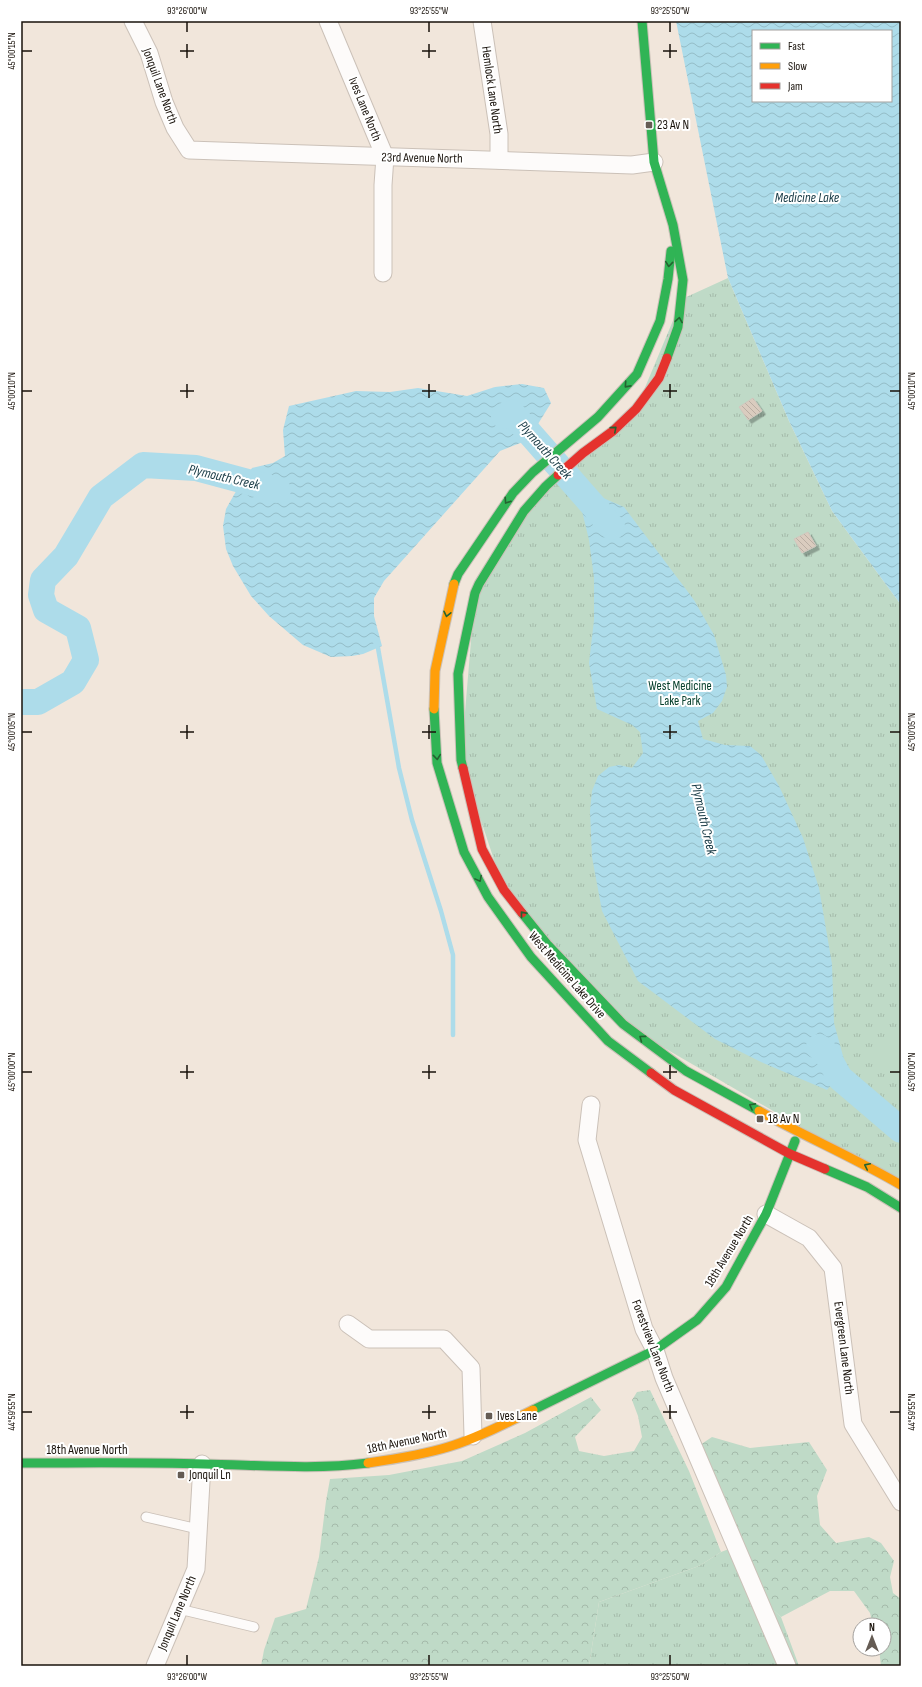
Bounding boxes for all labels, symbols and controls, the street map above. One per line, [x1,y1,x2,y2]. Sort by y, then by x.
text: 93°26'00"W [167,5,207,17]
text: 93°25'55"W [410,5,449,17]
text: 93°25'50"W [650,5,690,17]
legend [752,30,892,102]
text: 45°00'15"N [6,32,18,70]
text: Fast [788,39,805,54]
street label: Jonquil Lane North [139,45,181,126]
street label: Hemlock Lane North [478,45,506,135]
text: Slow [788,59,807,74]
street label: Ives Lane North [345,75,385,143]
text: Jam [787,79,803,94]
place label: 23 Av N [657,117,689,133]
marker: 23 Av N [644,120,654,130]
street label: 23rd Avenue North [381,149,463,167]
water label: Medicine Lake [775,189,840,206]
one-way arrow [665,261,674,267]
one-way arrow [674,317,683,323]
text: 45°00'10"N [6,372,18,410]
text: 45°00'10"N [906,372,918,410]
one-way arrow [625,380,632,388]
water label: Plymouth Creek [514,417,576,483]
one-way arrow [610,427,617,434]
water label: Plymouth Creek [187,461,262,494]
one-way arrow [504,497,512,504]
one-way arrow [444,611,452,618]
park label: West Medicine Lake Park [648,678,712,709]
text: 45°00'05"N [6,713,18,751]
text: 45°00'05"N [906,713,918,751]
one-way arrow [432,754,441,760]
water label: Plymouth Creek [688,782,721,857]
one-way arrow [474,875,481,883]
one-way arrow [520,911,527,918]
street label: West Medicine Lake Drive [525,928,609,1022]
one-way arrow [639,1035,646,1042]
text: 45°00'00"N [6,1053,18,1091]
text: 45°00'00"N [906,1053,918,1091]
one-way arrow [749,1103,756,1111]
place label: 18 Av N [768,1111,799,1127]
marker: 18 Av N [755,1114,765,1124]
one-way arrow [864,1163,871,1171]
street label: 18th Avenue North [701,1212,757,1290]
street label: Forestview Lane North [628,1298,678,1394]
street label: Evergreen Lane North [830,1300,858,1396]
text: 44°59'55"N [6,1393,18,1431]
text: 44°59'55"N [906,1393,918,1431]
place label: Ives Lane [497,1408,537,1424]
marker: Ives Lane [484,1411,494,1421]
street label: 18th Avenue North [366,1425,448,1457]
street label: 18th Avenue North [46,1442,128,1458]
place label: Jonquil Ln [188,1467,231,1483]
marker: Jonquil Ln [176,1470,186,1480]
street label: Jonquil Lane North [154,1573,200,1654]
north arrow [852,1617,892,1657]
text: N [869,1621,875,1634]
text: 93°26'00"W [167,1671,207,1683]
text: 93°25'55"W [410,1671,449,1683]
text: 93°25'50"W [650,1671,690,1683]

